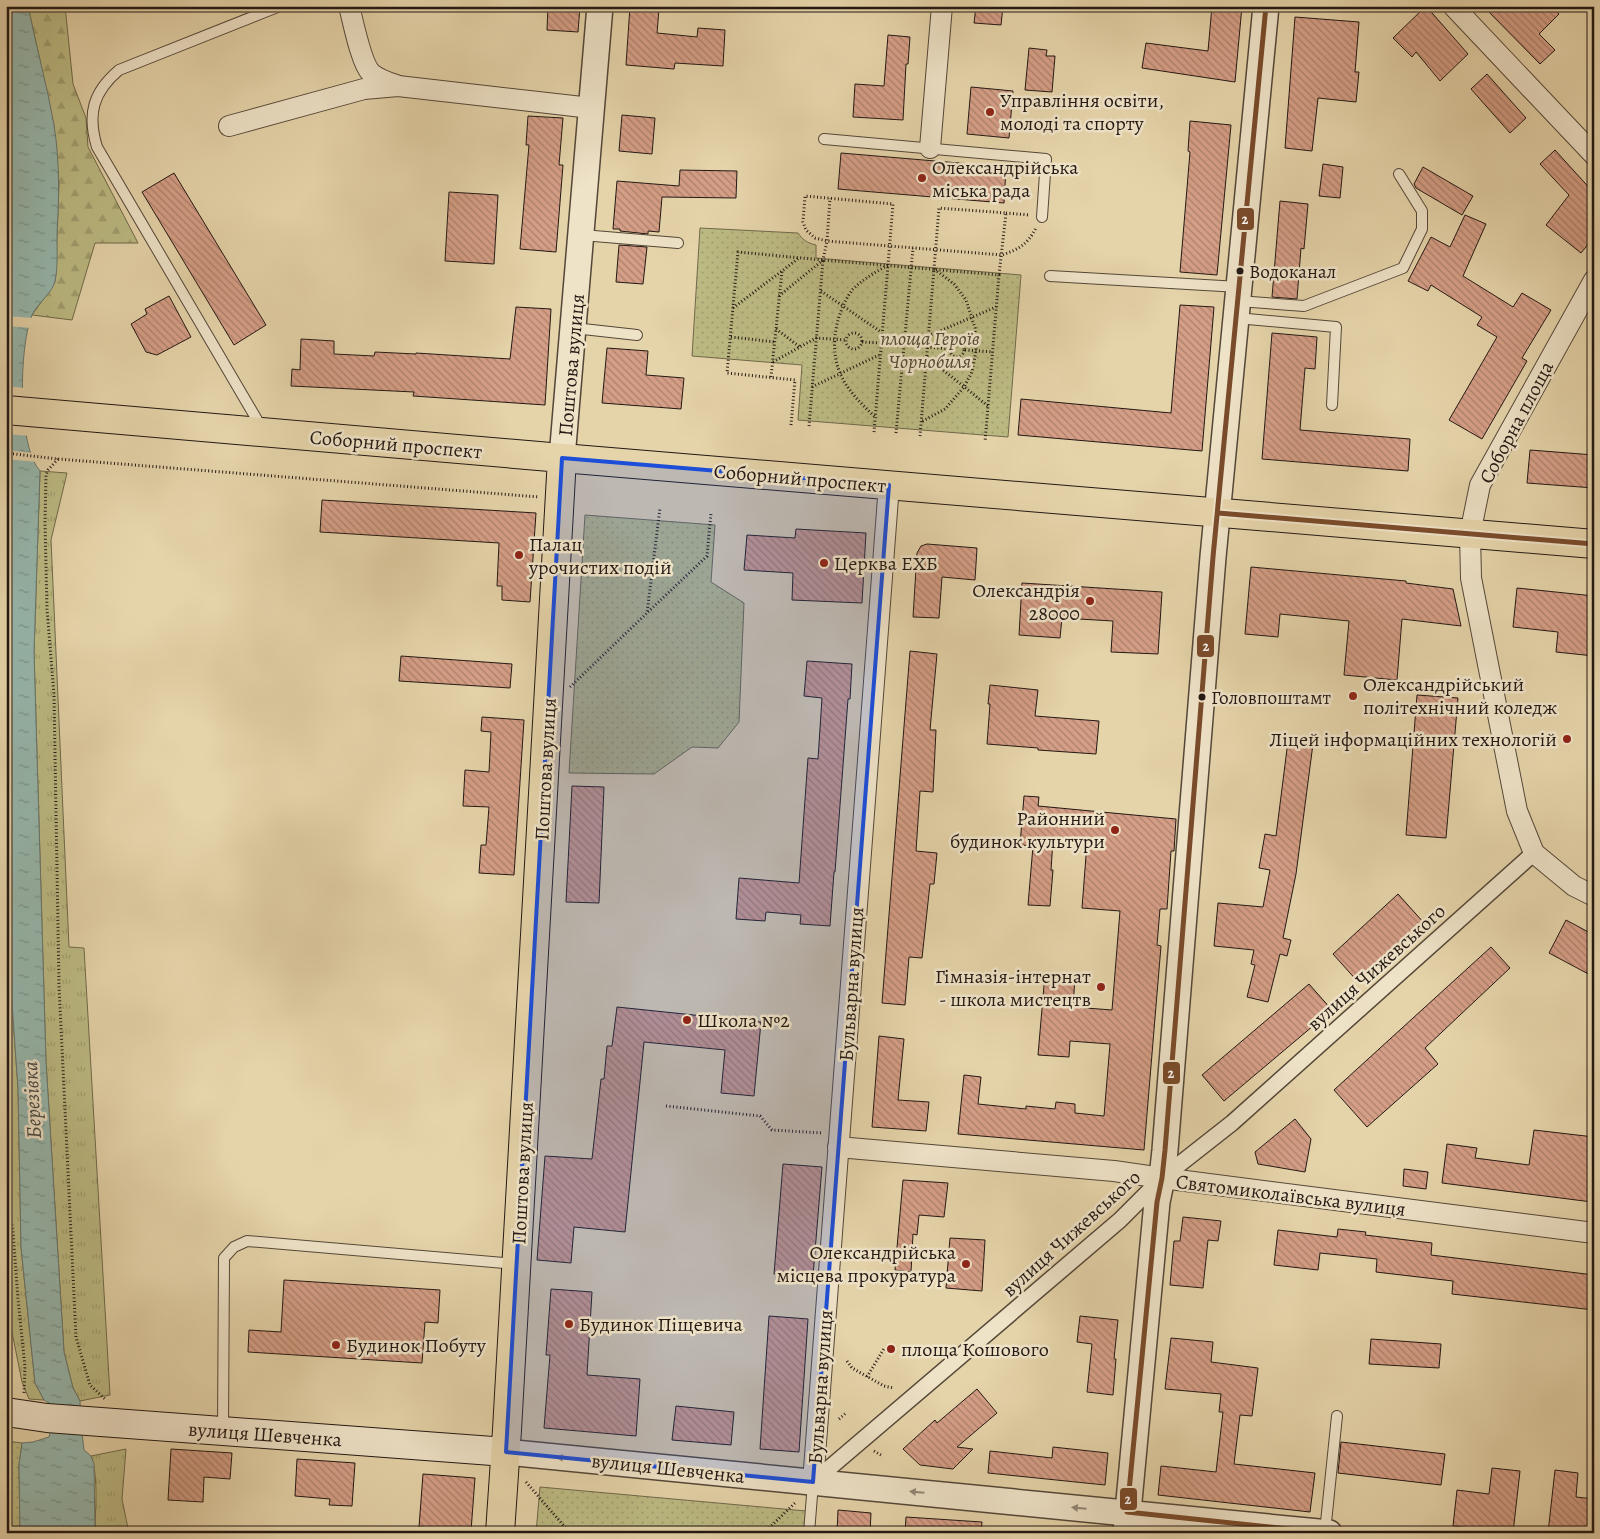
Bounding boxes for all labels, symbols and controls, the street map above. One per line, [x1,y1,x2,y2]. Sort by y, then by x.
place label: Управління освіти, молоді та спорту [1000,87,1164,137]
marker: Управління освіти, молоді та спорту [984,106,996,118]
place label: Олександрійська міська рада [932,154,1079,204]
marker: Олександрійська міська рада [916,172,928,184]
line badge: 2 [1236,207,1255,231]
text: 2 [1242,210,1249,229]
place label: Водоканал [1249,259,1336,285]
marker: Водоканал [1235,266,1245,276]
street label: Поштова вулиця [552,293,591,437]
park label: площа Героїв Чорнобиля [880,325,980,375]
street label: Соборна площа [1473,355,1560,488]
street label: Соборний проспект [309,424,483,465]
street label: Соборний проспект [713,458,887,499]
place label: Палац урочистих подій [528,531,672,581]
marker: Палац урочистих подій [513,549,525,561]
place label: Церква ЕХБ [834,550,938,577]
marker: Церква ЕХБ [818,557,830,569]
place label: Олександрія 28000 [972,577,1080,627]
marker: Олександрія 28000 [1084,595,1096,607]
line badge: 2 [1196,634,1215,658]
text: 2 [1203,637,1210,656]
place label: Олександрійський політехнічний коледж [1363,671,1557,721]
place label: Головпоштамт [1211,685,1332,711]
marker: Олександрійський політехнічний коледж [1347,690,1359,702]
marker: Головпоштамт [1197,692,1207,702]
street label: Поштова вулиця [528,697,563,841]
place label: Ліцей інформаційних технологій [1269,726,1557,753]
marker: Ліцей інформаційних технологій [1561,733,1573,745]
place label: Районний будинок культури [950,805,1105,855]
marker: Районний будинок культури [1109,824,1121,836]
street label: вулиця Чижевського [1301,898,1451,1037]
street label: Бульварна вулиця [833,906,870,1062]
place label: Гімназія-інтернат - школа мистецтв [935,963,1091,1013]
marker: Гімназія-інтернат - школа мистецтв [1095,981,1107,993]
place label: Школа №2 [697,1007,790,1034]
marker: Школа №2 [681,1014,693,1026]
water label: Березівка [16,1060,48,1140]
line badge: 2 [1162,1061,1181,1085]
text: 2 [1168,1064,1175,1083]
street label: Поштова вулиця [505,1101,540,1245]
street label: вулиця Чижевського [996,1164,1146,1303]
street label: Святомиколаївська вулиця [1174,1168,1407,1223]
place label: Олександрійська місцева прокуратура [777,1239,957,1289]
marker: Олександрійська місцева прокуратура [960,1258,972,1270]
street label: Бульварна вулиця [802,1309,839,1465]
place label: Будинок Піщевича [579,1311,744,1338]
marker: Будинок Піщевича [563,1318,575,1330]
place label: Будинок Побуту [346,1332,487,1359]
place label: площа Кошового [901,1336,1049,1363]
marker: Будинок Побуту [330,1339,342,1351]
marker: площа Кошового [885,1343,897,1355]
street label: вулиця Шевченка [187,1416,344,1453]
street label: вулиця Шевченка [590,1447,747,1490]
one-way arrow [555,1453,571,1461]
line badge: 2 [1119,1487,1138,1511]
one-way arrow [909,1488,925,1496]
text: 2 [1125,1490,1132,1509]
one-way arrow [1071,1503,1087,1511]

